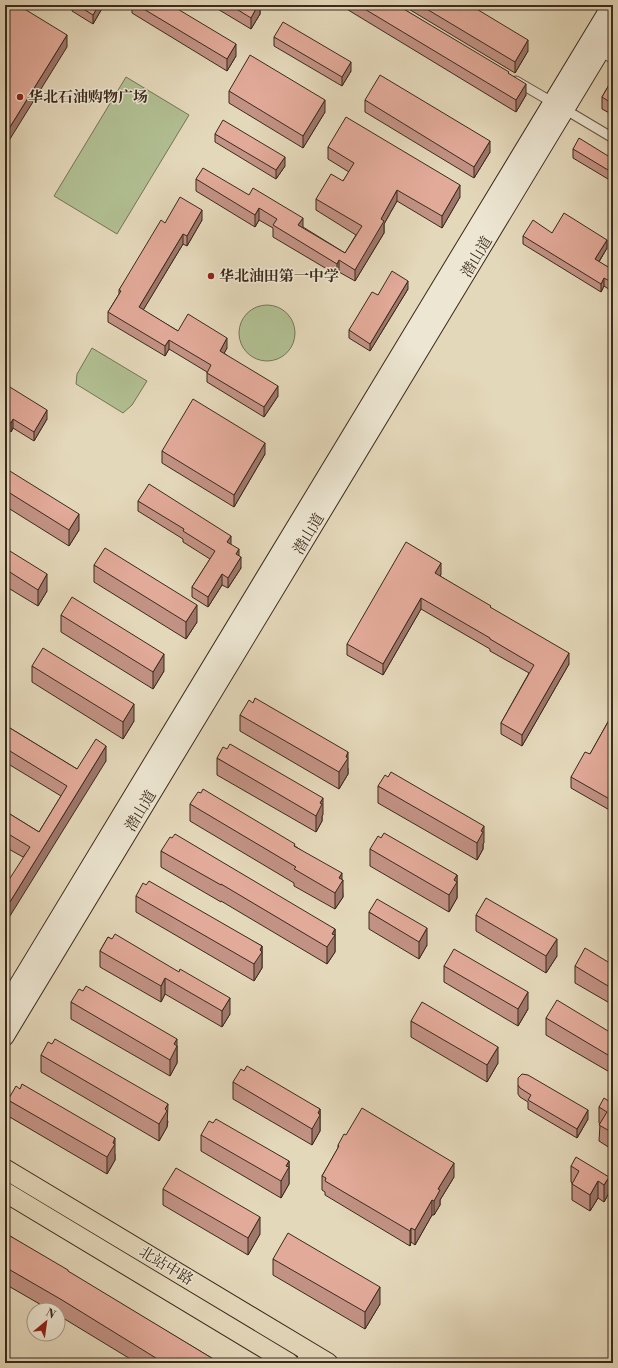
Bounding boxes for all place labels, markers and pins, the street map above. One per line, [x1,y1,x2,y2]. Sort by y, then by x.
place label: 华北石油购物广场 [28,88,148,107]
marker: 华北石油购物广场 [15,92,25,102]
place label: 华北油田第一中学 [219,267,339,286]
marker: 华北油田第一中学 [206,271,216,281]

